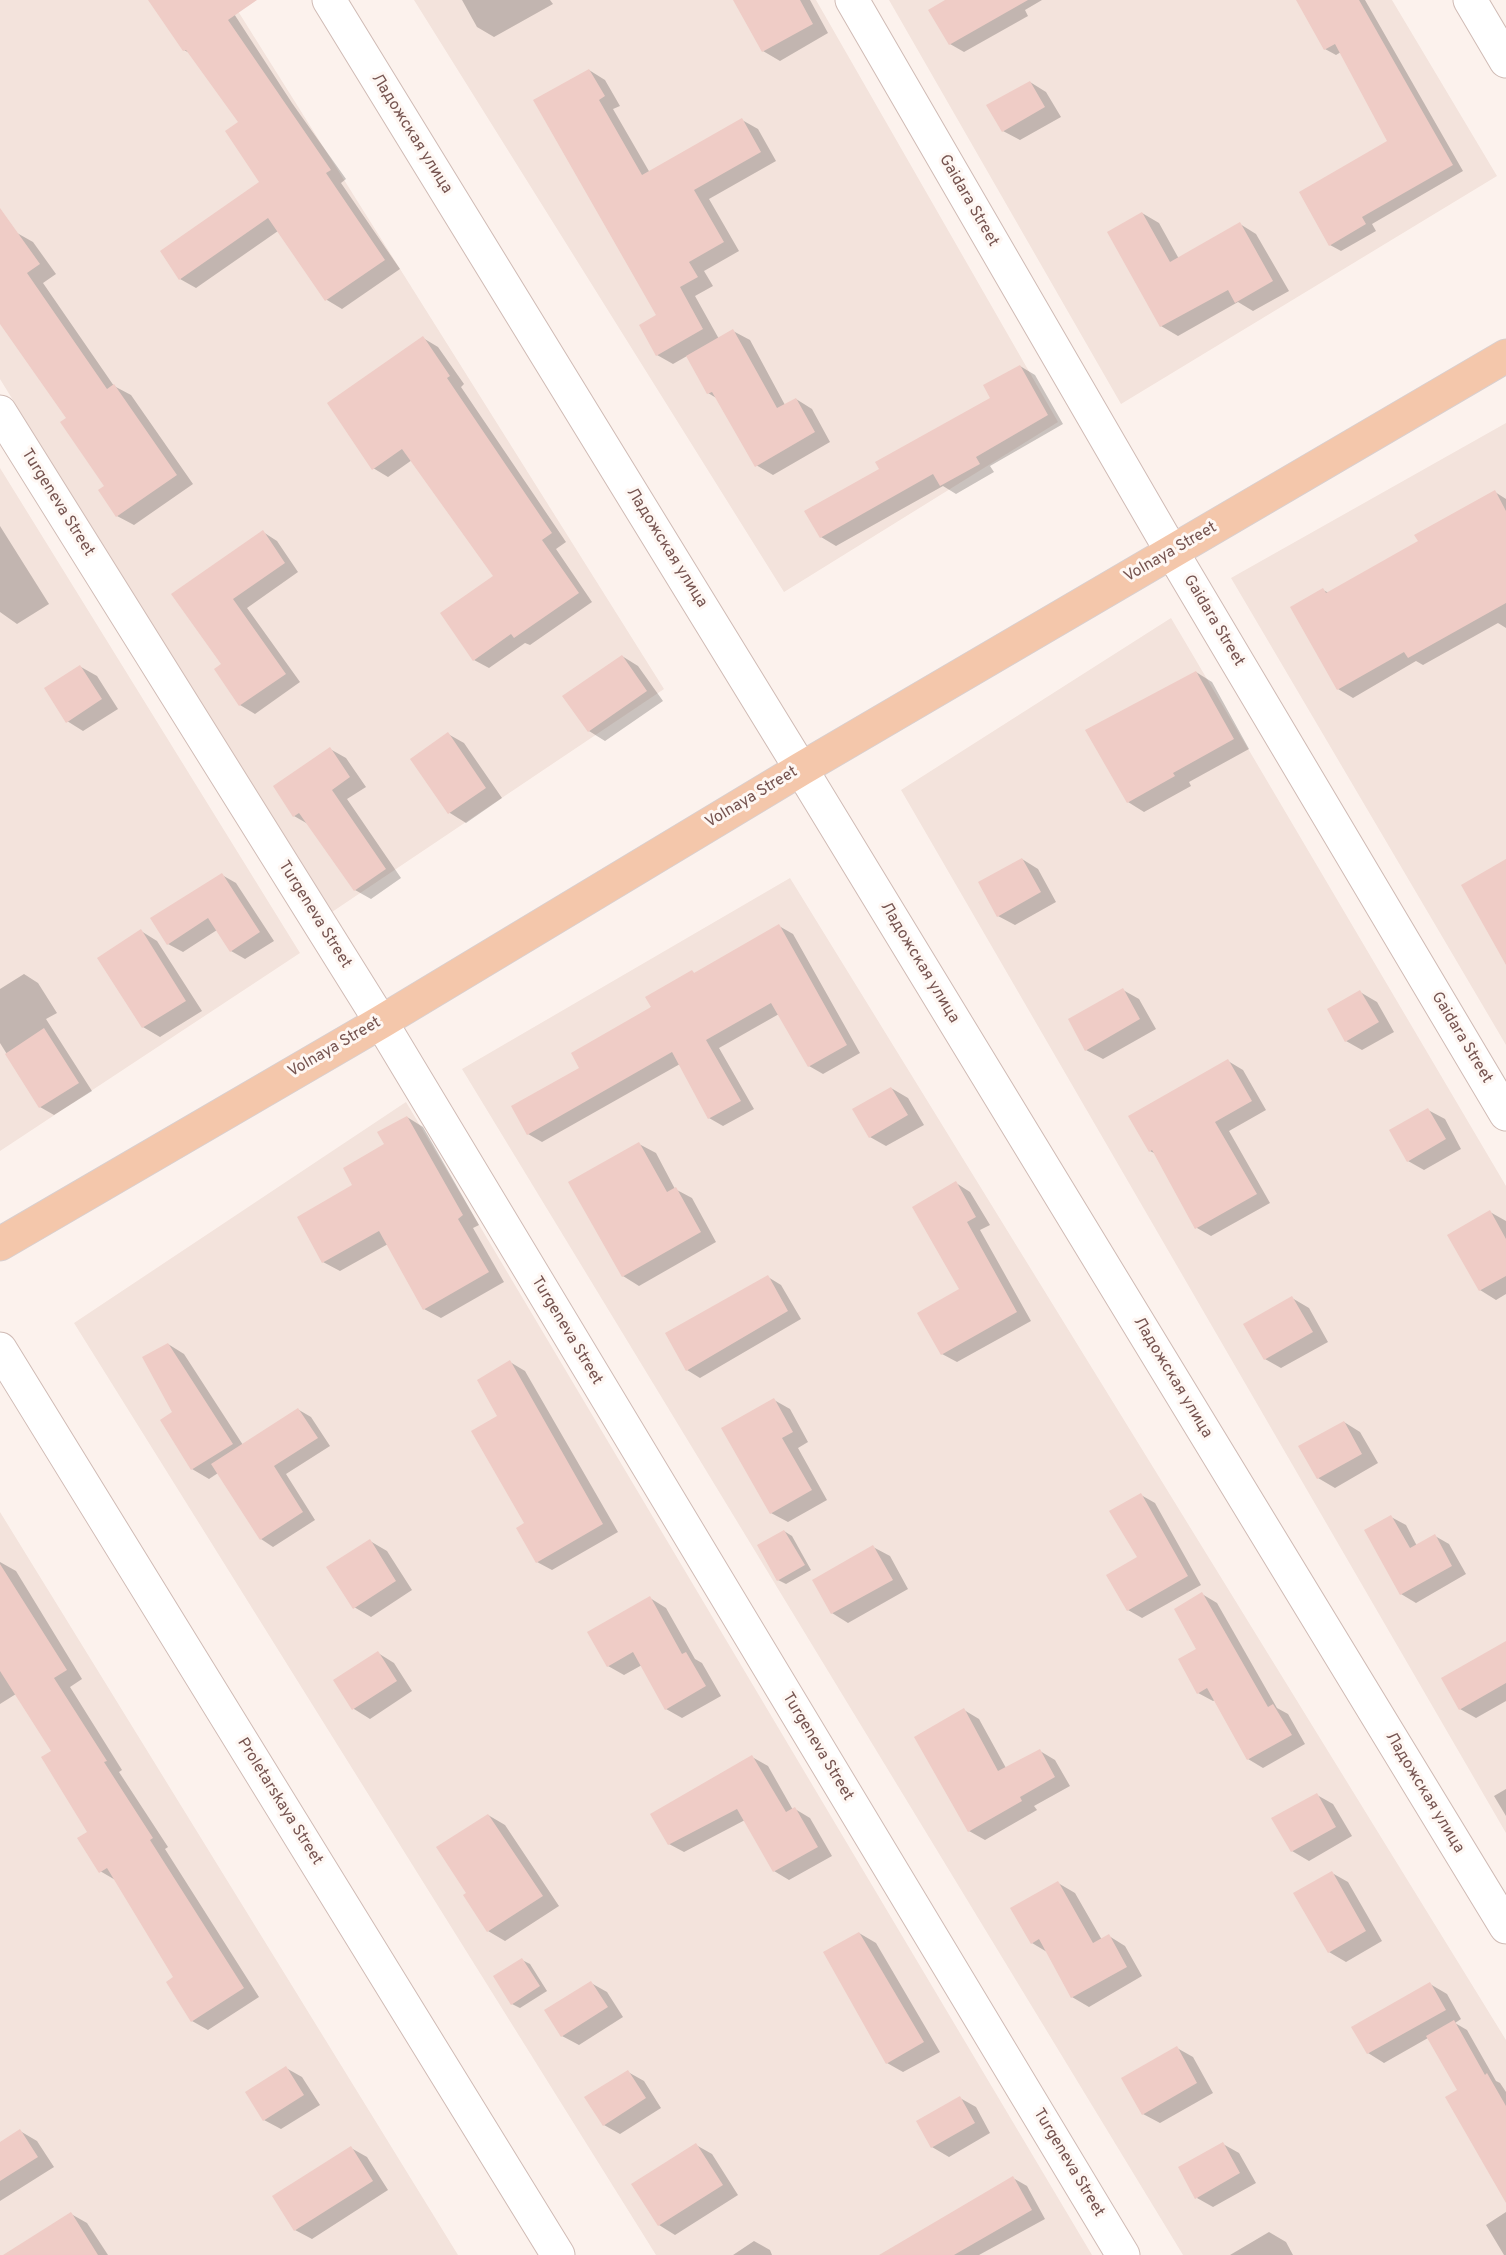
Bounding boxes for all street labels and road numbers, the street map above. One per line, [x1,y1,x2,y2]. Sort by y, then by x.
street label: Ладожская улица [366,70,456,198]
street label: Gaidara Street [934,151,1002,251]
street label: Turgeneva Street [16,446,98,560]
street label: Ладожская улица [621,484,711,612]
street label: Volnaya Street [1121,519,1221,587]
street label: Gaidara Street [1178,572,1248,670]
street label: Volnaya Street [703,763,801,833]
street label: Turgeneva Street [273,858,355,972]
street label: Ладожская улица [875,899,963,1027]
street label: Gaidara Street [1426,989,1496,1087]
street label: Volnaya Street [285,1014,385,1082]
street label: Turgeneva Street [526,1273,606,1389]
street label: Ладожская улица [1128,1314,1216,1442]
street label: Turgeneva Street [777,1689,857,1805]
street label: Ладожская улица [1380,1729,1468,1857]
street label: Proletarskaya Street [232,1735,326,1869]
street label: Turgeneva Street [1028,2105,1108,2221]

